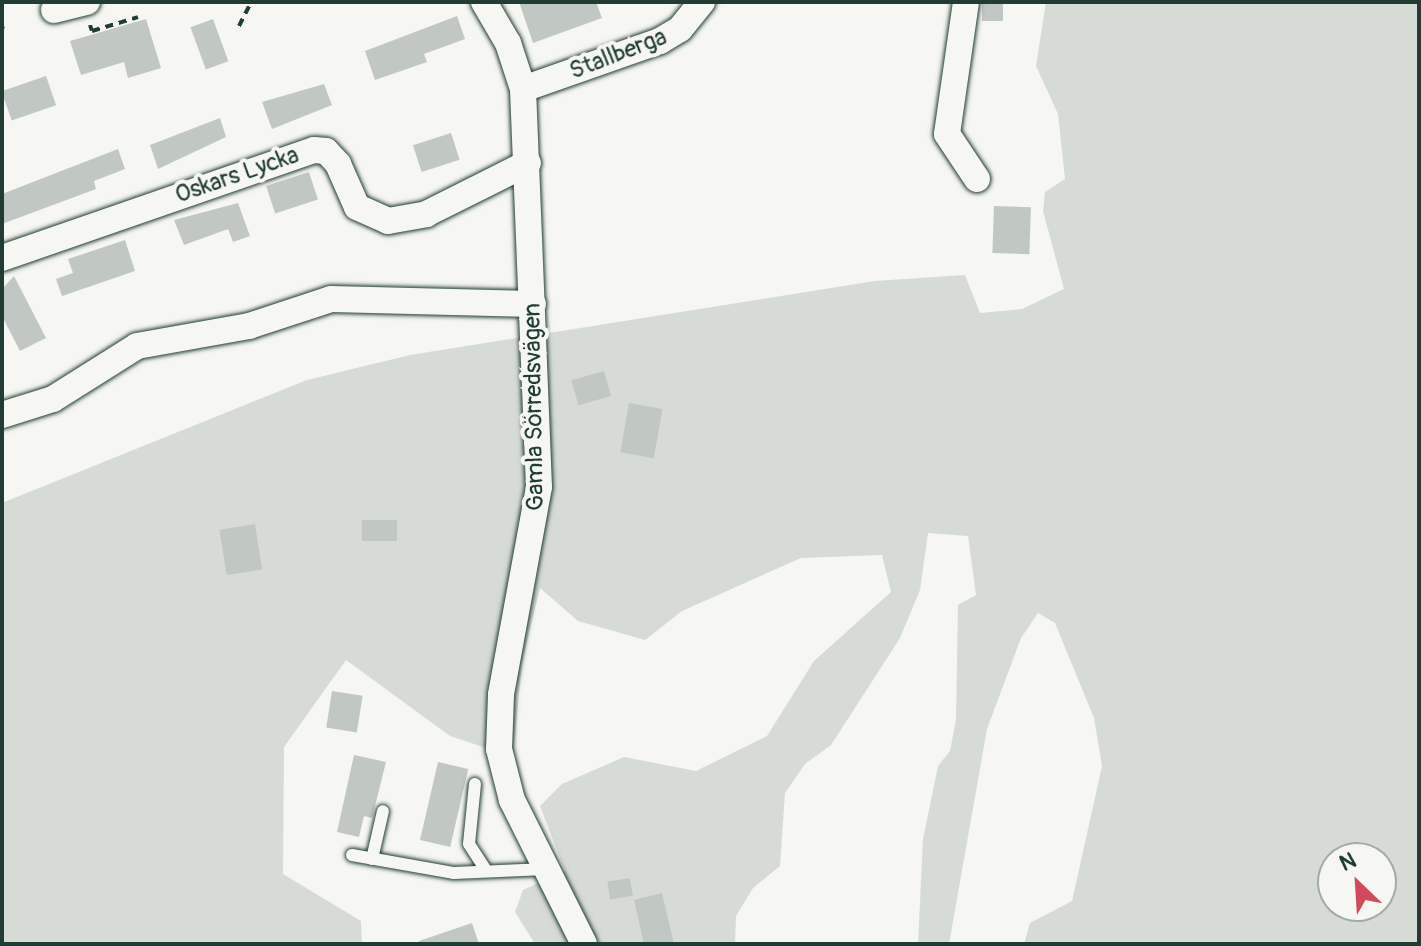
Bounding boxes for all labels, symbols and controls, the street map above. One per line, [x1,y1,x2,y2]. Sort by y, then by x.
street label: Stallberga [565,22,671,86]
street label: Oskars Lycka [171,140,303,210]
street label: Gamla Sörredsvägen [518,303,550,511]
north arrow [1317,842,1397,922]
text: N [1335,846,1360,878]

